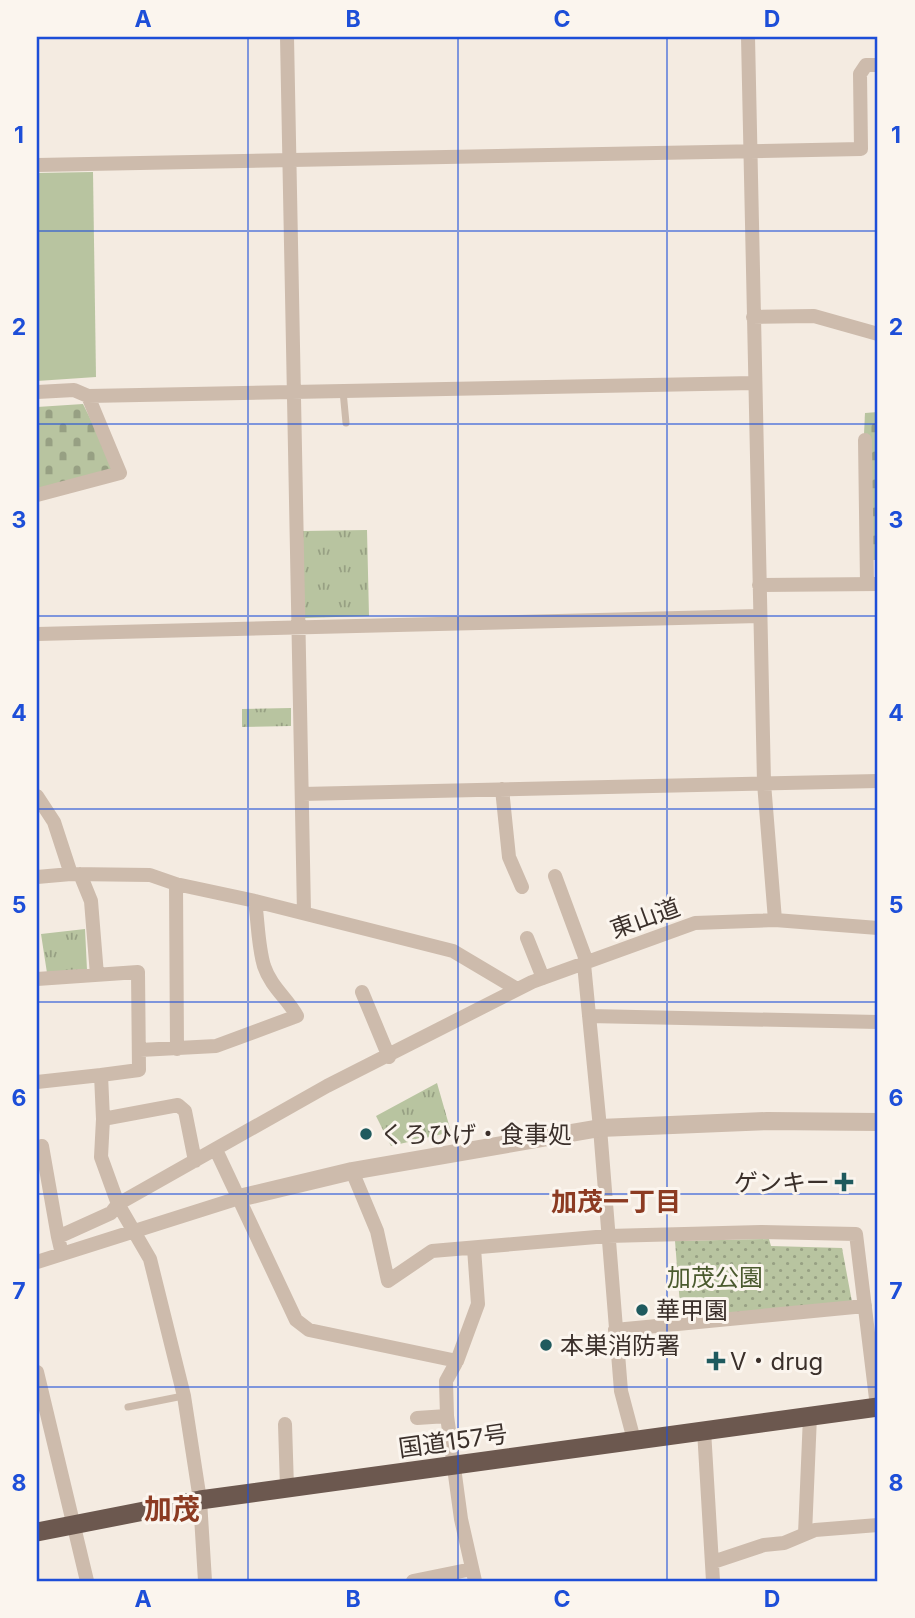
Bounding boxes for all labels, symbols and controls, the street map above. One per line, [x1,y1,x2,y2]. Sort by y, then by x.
text: A [134,5,152,33]
text: B [345,5,361,33]
text: C [553,5,571,33]
text: D [764,5,780,33]
text: 1 [14,121,24,149]
text: 1 [891,121,901,149]
text: 2 [12,313,26,341]
text: 2 [889,313,903,341]
text: 3 [12,506,26,534]
text: 3 [889,506,903,534]
text: 4 [11,699,27,727]
text: 4 [888,699,904,727]
text: 5 [12,891,26,919]
text: 5 [889,891,903,919]
street label: 東山道 [606,892,684,944]
text: 6 [12,1084,26,1112]
text: 6 [889,1084,903,1112]
place label: くろひげ・食事処 [380,1120,572,1149]
marker: くろひげ・食事処 [358,1126,374,1142]
place label: ゲンキー [734,1168,830,1197]
marker: ゲンキー [836,1174,852,1190]
district label: 加茂一丁目 [551,1186,681,1217]
park label: 加茂公園 [667,1263,763,1292]
text: 7 [12,1277,26,1305]
text: 7 [889,1277,903,1305]
place label: 華甲園 [656,1296,728,1325]
marker: 華甲園 [634,1302,650,1318]
place label: 本巣消防署 [560,1331,680,1360]
marker: 本巣消防署 [538,1337,554,1353]
place label: V・drug [730,1347,823,1376]
marker: V・drug [708,1353,724,1369]
street label: 国道157号 [397,1419,509,1463]
text: 8 [12,1469,26,1497]
text: 8 [889,1469,903,1497]
district label: 加茂 [144,1492,200,1526]
text: A [134,1585,152,1613]
text: B [345,1585,361,1613]
text: C [553,1585,571,1613]
text: D [764,1585,780,1613]

